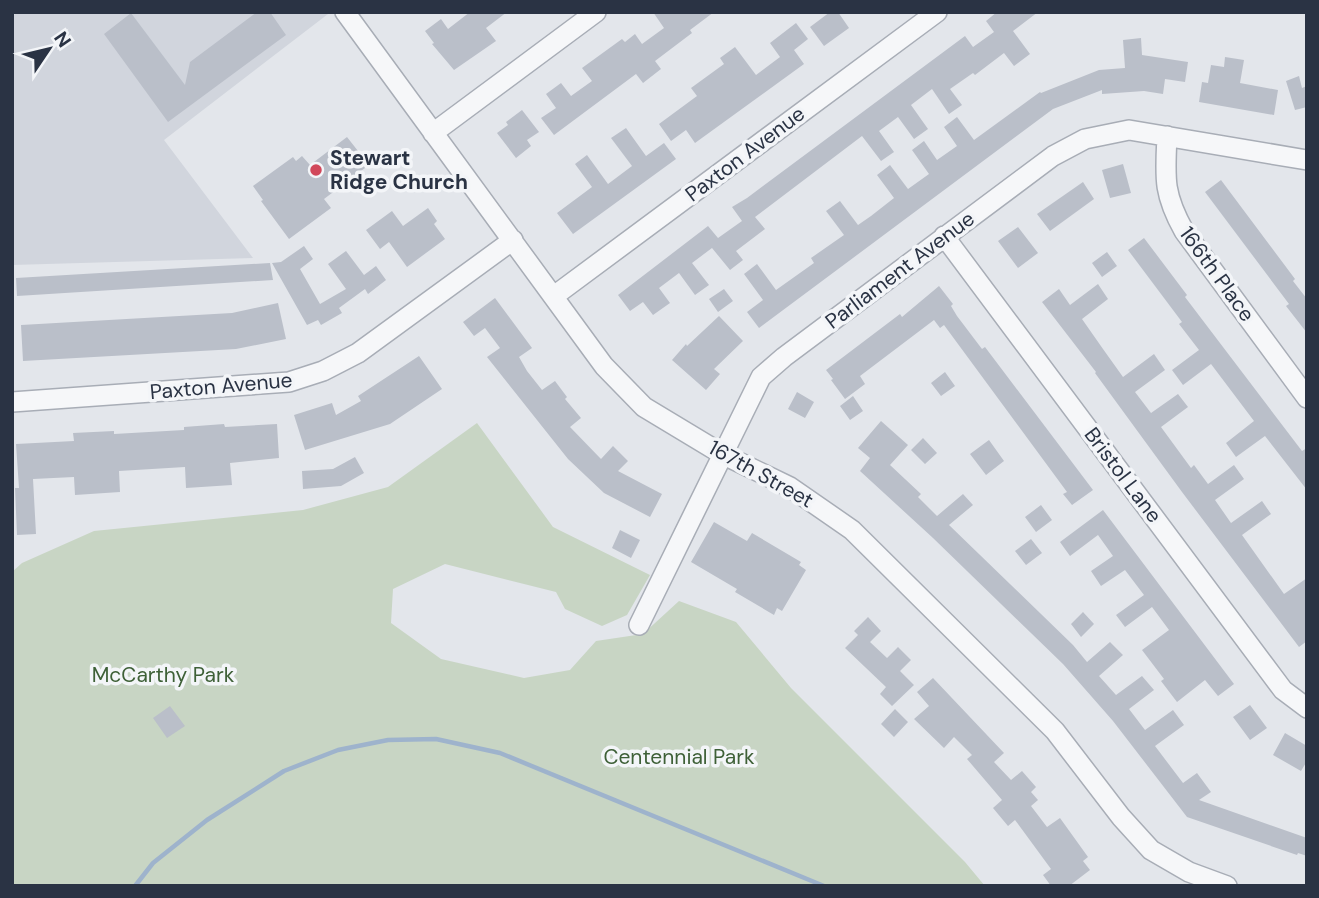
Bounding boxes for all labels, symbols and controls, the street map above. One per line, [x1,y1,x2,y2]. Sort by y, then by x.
north arrow [14,14,84,84]
text: N [48,27,77,52]
street label: Paxton Avenue [679,100,811,208]
place label: Stewart Ridge Church [330,144,468,196]
marker: Stewart Ridge Church [308,162,324,178]
street label: Parliament Avenue [820,205,980,335]
street label: 166th Place [1173,221,1261,327]
street label: Paxton Avenue [149,366,293,406]
street label: Bristol Lane [1078,422,1168,528]
street label: 167th Street [704,434,818,514]
park label: McCarthy Park [92,661,235,689]
park label: Centennial Park [603,743,755,771]

